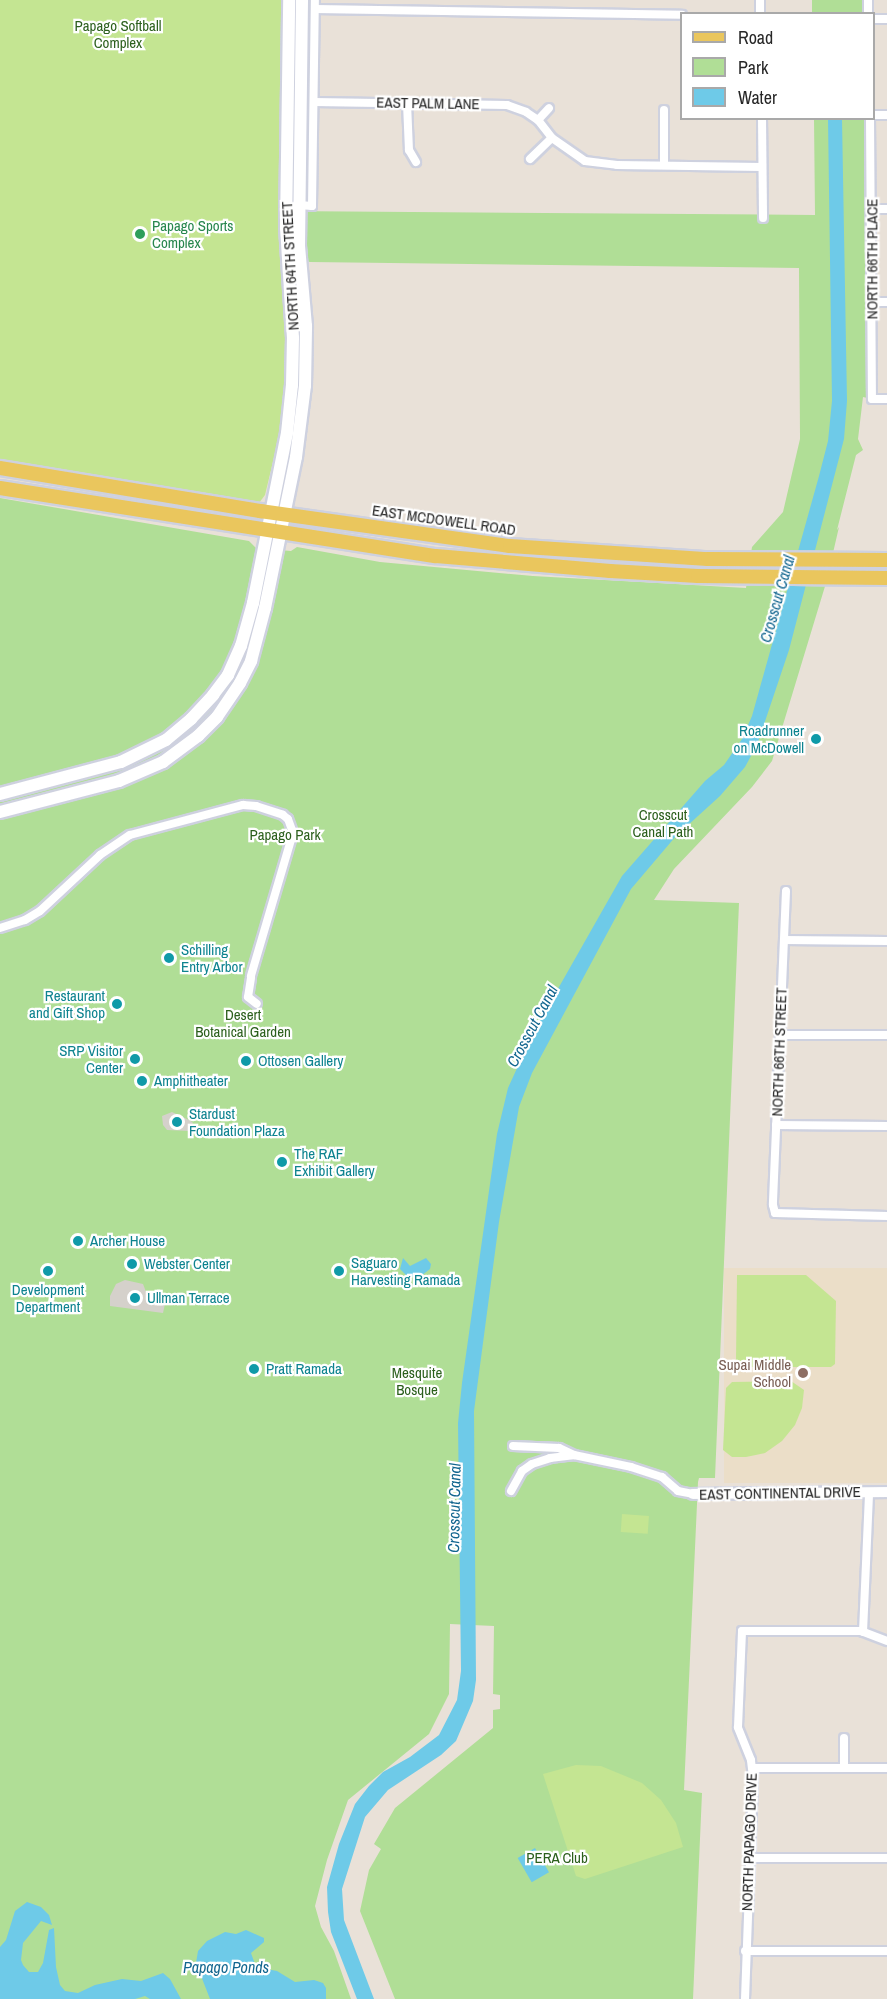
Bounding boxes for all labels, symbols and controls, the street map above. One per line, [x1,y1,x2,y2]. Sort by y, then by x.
legend [680,12,875,120]
park label: Papago Softball Complex [75,16,161,51]
text: Road [738,25,773,50]
text: Park [738,55,768,80]
text: Water [738,85,777,110]
street label: EAST PALM LANE [376,93,480,113]
street label: NORTH 66TH PLACE [863,199,881,319]
street label: NORTH 64TH STREET [278,201,302,331]
place label: Papago Sports Complex [152,216,233,251]
marker: Papago Sports Complex [133,227,147,241]
street label: EAST MCDOWELL ROAD [371,501,517,539]
water label: Crosscut Canal [755,553,799,645]
place label: Roadrunner on McDowell [734,721,804,756]
marker: Roadrunner on McDowell [809,732,823,746]
park label: Crosscut Canal Path [633,805,693,840]
park label: Papago Park [249,826,321,844]
place label: Schilling Entry Arbor [181,940,243,975]
marker: Schilling Entry Arbor [162,951,176,965]
water label: Crosscut Canal [502,982,562,1070]
place label: Restaurant and Gift Shop [29,986,105,1021]
street label: NORTH 66TH STREET [768,987,790,1117]
marker: Restaurant and Gift Shop [110,997,124,1011]
park label: Desert Botanical Garden [195,1005,291,1040]
place label: SRP Visitor Center [59,1041,123,1076]
marker: SRP Visitor Center [128,1052,142,1066]
place label: Ottosen Gallery [258,1052,343,1070]
marker: Ottosen Gallery [239,1054,253,1068]
place label: Amphitheater [154,1072,228,1090]
marker: Amphitheater [135,1074,149,1088]
place label: Stardust Foundation Plaza [189,1104,285,1139]
marker: Stardust Foundation Plaza [170,1115,184,1129]
place label: The RAF Exhibit Gallery [294,1144,375,1179]
marker: The RAF Exhibit Gallery [275,1155,289,1169]
place label: Archer House [90,1232,165,1250]
marker: Archer House [71,1234,85,1248]
place label: Saguaro Harvesting Ramada [351,1253,460,1288]
place label: Webster Center [144,1255,230,1273]
marker: Webster Center [125,1257,139,1271]
marker: Development Department [41,1264,55,1278]
marker: Saguaro Harvesting Ramada [332,1264,346,1278]
place label: Development Department [12,1280,84,1315]
place label: Ullman Terrace [147,1289,230,1307]
marker: Ullman Terrace [128,1291,142,1305]
place label: Supai Middle School [719,1355,791,1390]
place label: Pratt Ramada [266,1360,342,1378]
marker: Pratt Ramada [247,1362,261,1376]
park label: Mesquite Bosque [392,1363,442,1398]
marker: Supai Middle School [796,1366,810,1380]
water label: Crosscut Canal [444,1463,464,1553]
street label: EAST CONTINENTAL DRIVE [699,1483,861,1503]
street label: NORTH PAPAGO DRIVE [738,1773,760,1911]
park label: PERA Club [526,1849,588,1867]
water label: Papago Ponds [183,1957,269,1977]

